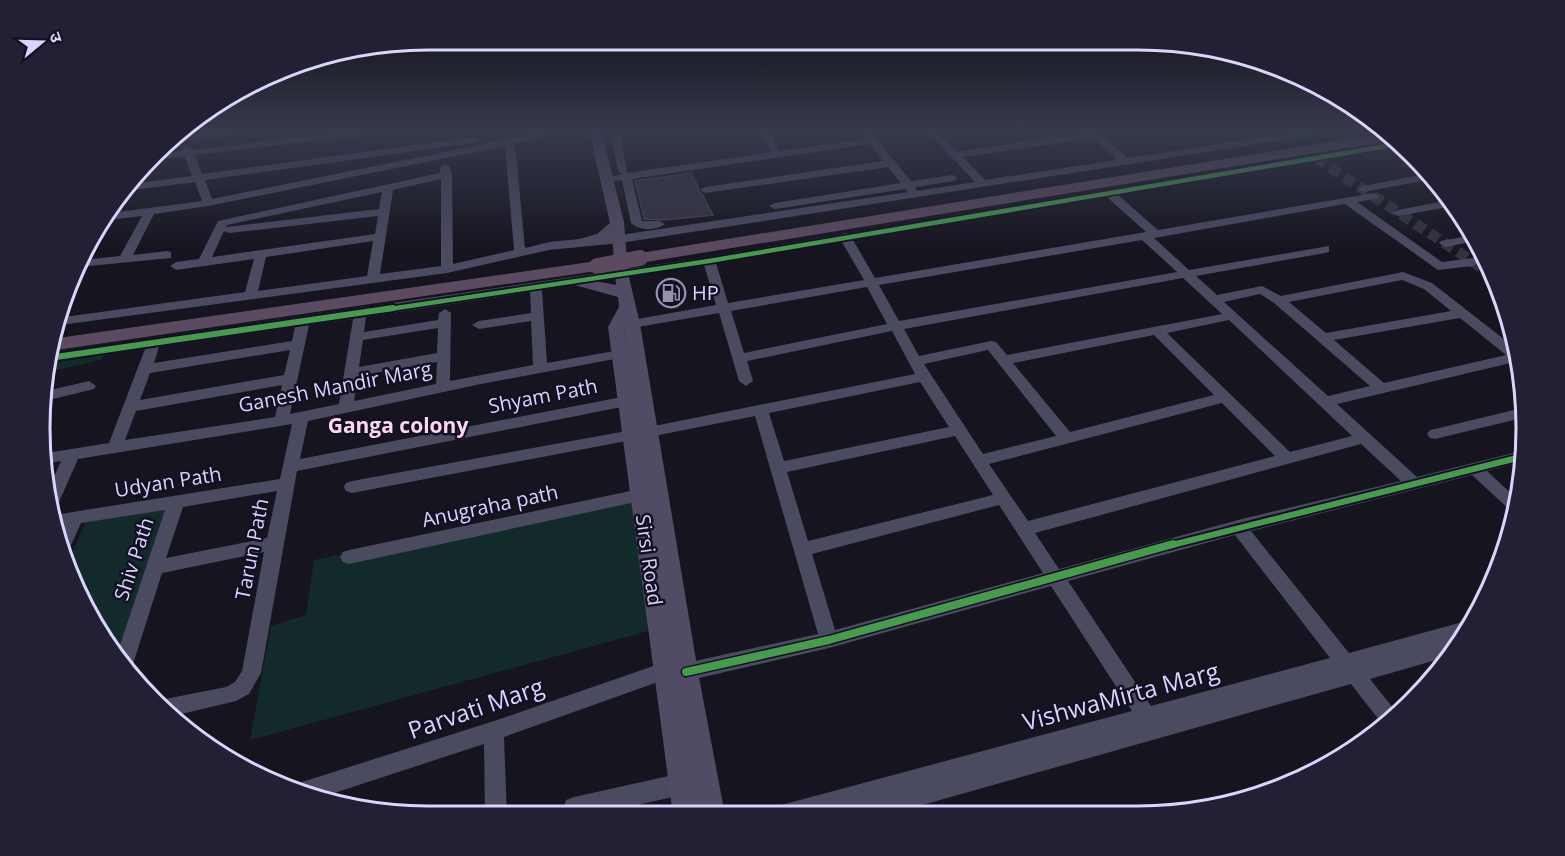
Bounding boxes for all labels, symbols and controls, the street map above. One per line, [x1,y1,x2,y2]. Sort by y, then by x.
north arrow [12,12,72,72]
text: उ [44,29,68,46]
fuel station icon: HP [655,277,687,309]
place label: HP [692,279,719,306]
street label: Ganesh Mandir Marg [236,355,434,418]
street label: Shyam Path [486,372,600,419]
district label: Ganga colony [328,411,468,439]
street label: Udyan Path [112,460,223,503]
street label: Anugraha path [419,478,561,533]
street label: Tarun Path [228,496,275,602]
street label: Sirsi Road [630,513,669,607]
street label: Shiv Path [107,514,160,604]
street label: VishwaMirta Marg [1019,653,1222,738]
street label: Parvati Marg [403,669,548,746]

